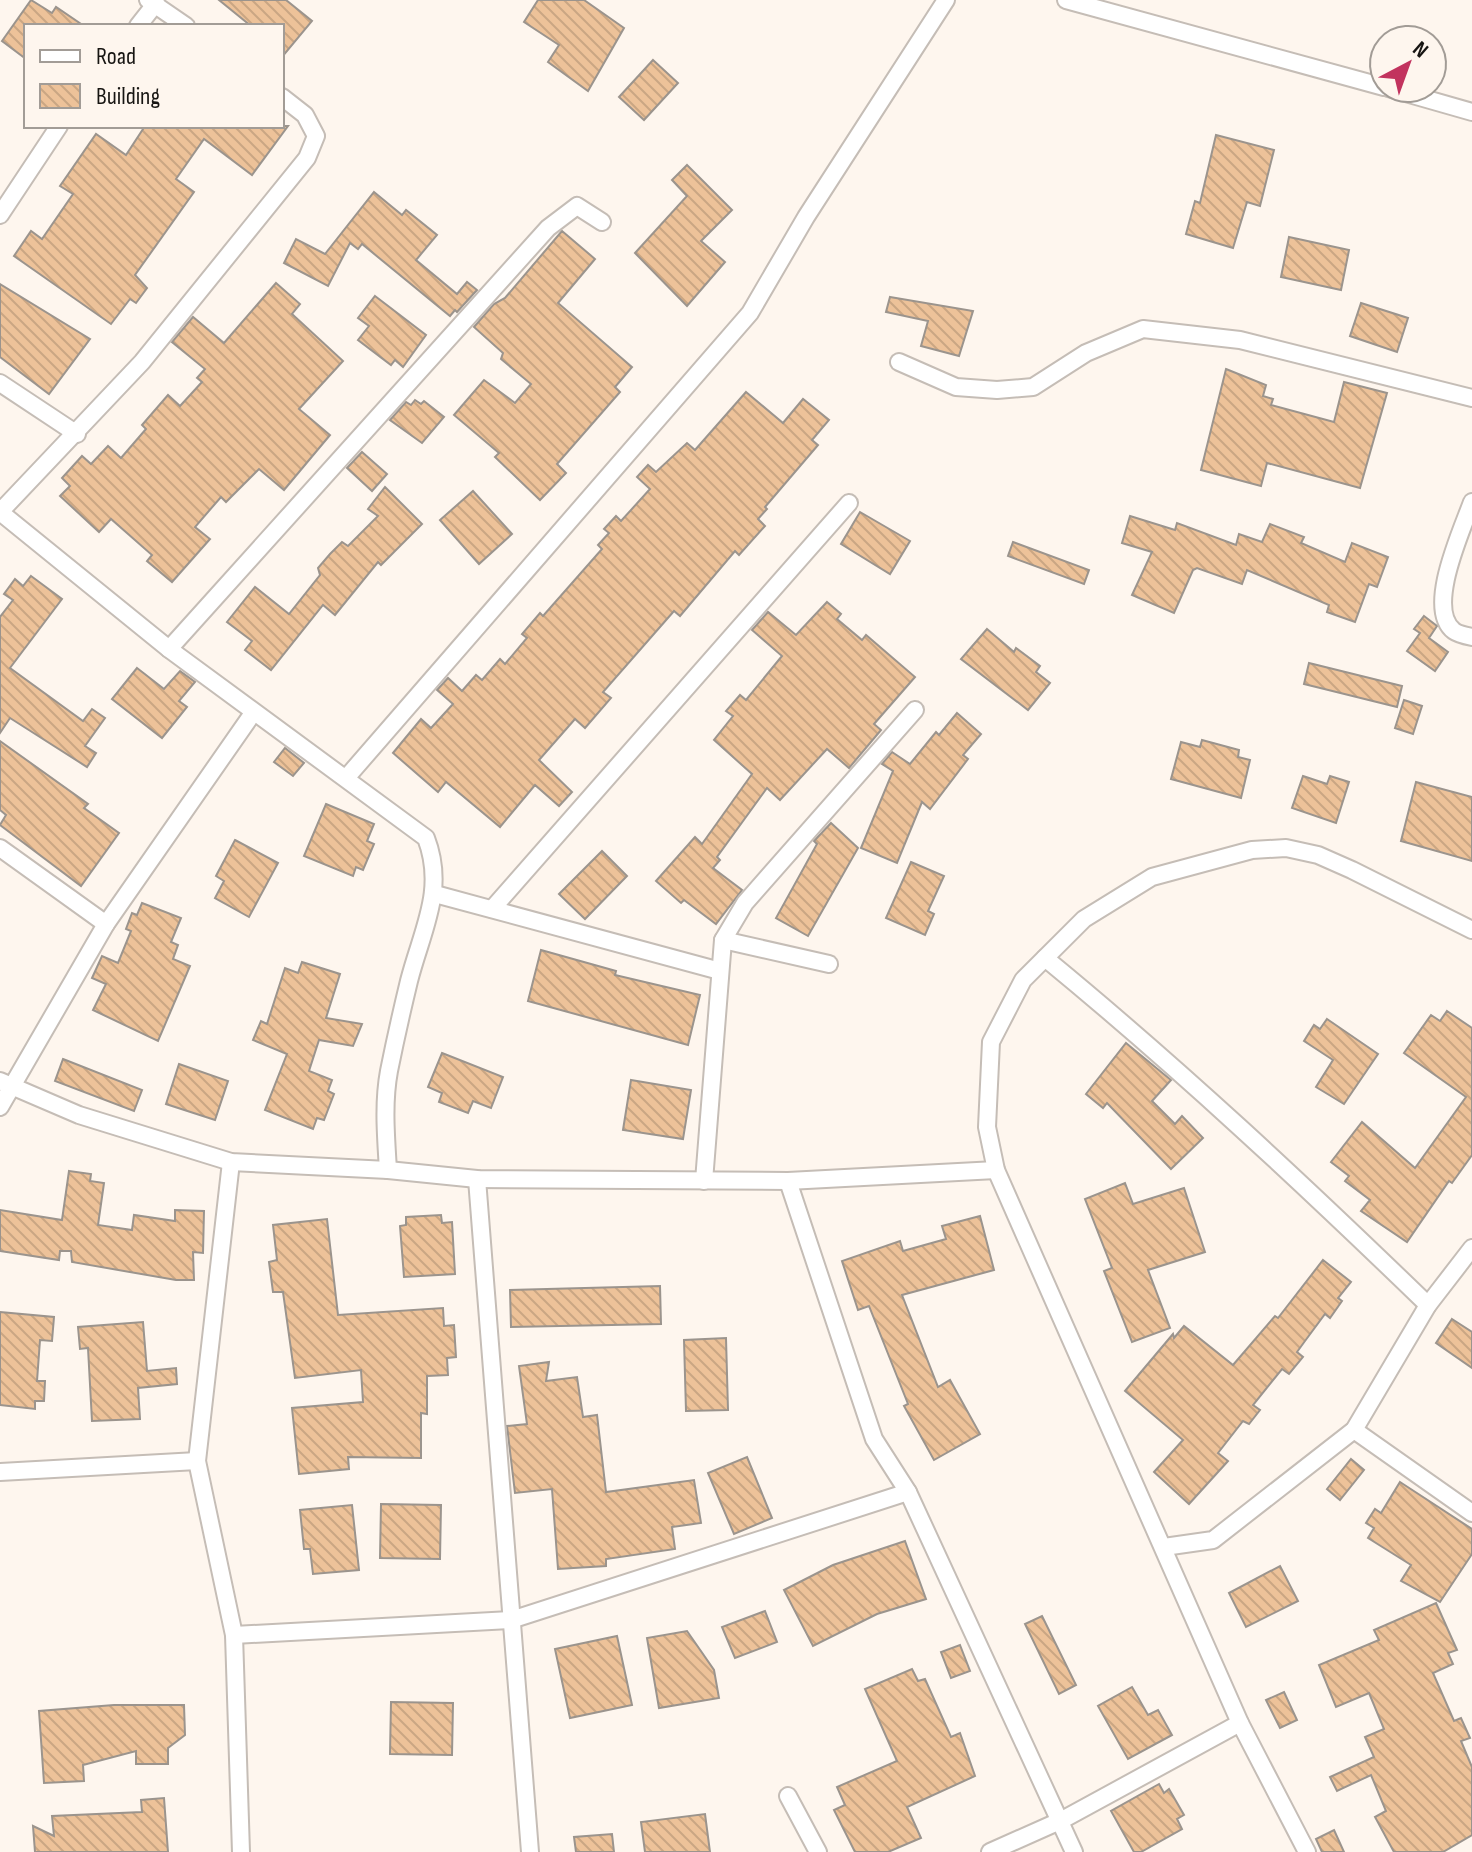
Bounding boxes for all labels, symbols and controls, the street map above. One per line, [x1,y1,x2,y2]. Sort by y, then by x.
legend [24,24,284,128]
north arrow [1368,24,1448,104]
text: N [1407,36,1433,64]
text: Road [96,42,136,71]
text: Building [96,82,160,111]

